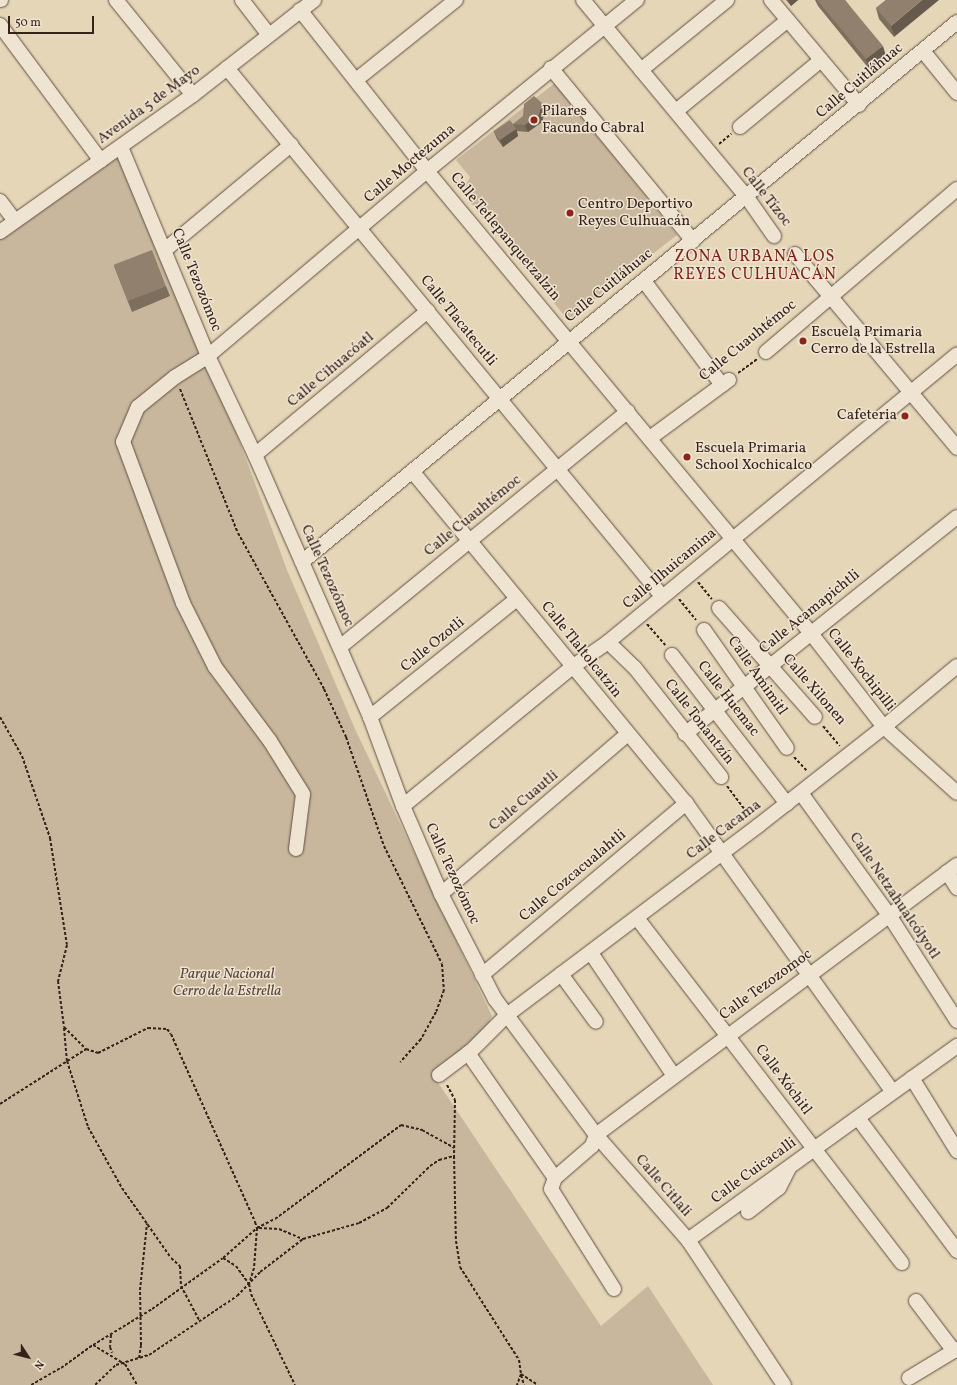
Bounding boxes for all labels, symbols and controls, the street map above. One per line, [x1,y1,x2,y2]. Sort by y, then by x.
scale bar [10,8,96,34]
text: 50 m [15,15,41,31]
street label: Calle Cuitláhuac [813,39,907,123]
street label: Avenida 5 de Mayo [94,62,204,148]
place label: Pilares Facundo Cabral [542,102,644,137]
marker: Pilares Facundo Cabral [529,115,539,125]
street label: Calle Moctezuma [361,121,459,207]
street label: Calle Tízoc [737,163,795,231]
street label: Calle Tetlepanquetzalzin [446,169,564,305]
place label: Centro Deportivo Reyes Culhuacán [578,195,693,230]
marker: Centro Deportivo Reyes Culhuacán [565,208,575,218]
street label: Calle Tezozómoc [167,226,225,334]
street label: Calle Cuitláhuac [561,245,657,327]
district label: ZONA URBANA LOS REYES CULHUACÁN [673,247,837,285]
street label: Calle Tlacatecutli [416,272,500,370]
street label: Calle Cuauhtémoc [696,296,800,386]
place label: Escuela Primaria Cerro de la Estrella [811,323,936,358]
street label: Calle Cihuacóatl [284,329,378,411]
marker: Escuela Primaria Cerro de la Estrella [798,336,808,346]
place label: Cafeteria [837,407,897,425]
marker: Cafeteria [900,411,910,421]
place label: Escuela Primaria School Xochicalco [695,439,812,474]
marker: Escuela Primaria School Xochicalco [682,452,692,462]
street label: Calle Cuauhtémoc [421,471,525,561]
street label: Calle Tezozómoc [296,522,358,630]
street label: Calle Ilhuicamina [620,525,720,613]
street label: Calle Acamapichtli [756,566,864,658]
street label: Calle Tlaltolcatzin [537,598,625,702]
street label: Calle Ozotli [397,614,469,676]
street label: Calle Xochipilli [823,625,899,715]
street label: Calle Amimitl [723,633,791,719]
street label: Calle Xilonen [778,651,850,729]
street label: Calle Huemac [693,658,763,740]
street label: Calle Tonantzín [660,676,738,768]
street label: Calle Cuautli [486,767,562,835]
street label: Calle Cacama [683,796,765,864]
street label: Calle Tezozómoc [421,820,483,928]
street label: Calle Cozcacualahtli [516,826,630,926]
street label: Calle Netzahualcólyotl [845,829,943,963]
street label: Calle Tezozomoc [716,945,816,1025]
park label: Parque Nacional Cerro de la Estrella [173,965,281,1000]
street label: Calle Xóchitl [751,1041,815,1119]
street label: Calle Cuicacalli [708,1134,800,1208]
street label: Calle Citlali [631,1151,695,1221]
north arrow [8,1337,48,1377]
text: N [30,1357,47,1372]

